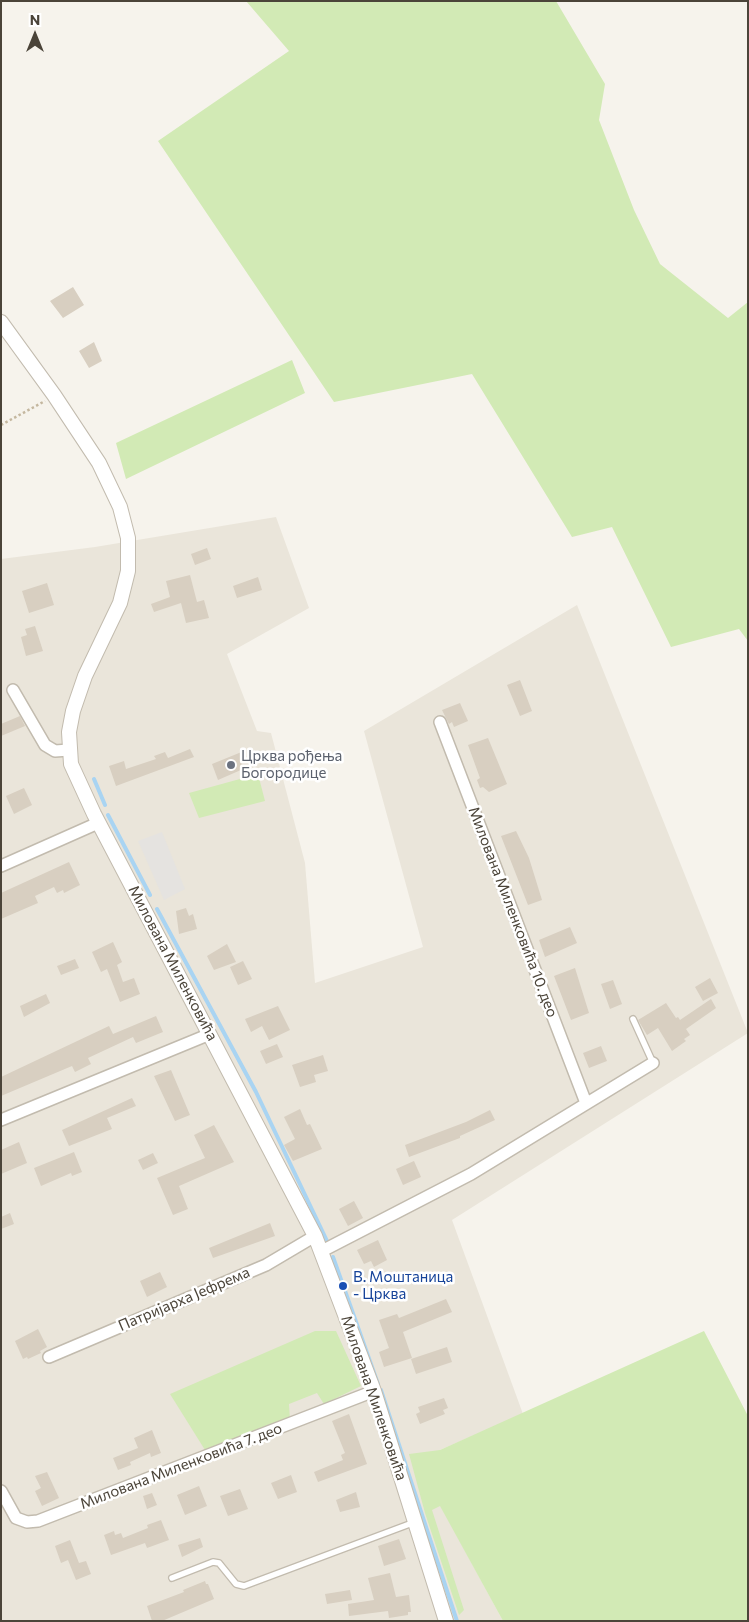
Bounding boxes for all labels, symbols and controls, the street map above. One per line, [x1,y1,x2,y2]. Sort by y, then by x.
north arrow [10,10,60,60]
text: N [30,11,40,28]
place label: Црква рођења Богородице [241,747,342,782]
marker: Црква рођења Богородице [225,759,237,771]
street label: Милована Миленковића 10. део [464,804,562,1020]
street label: Милована Миленковића [124,882,222,1044]
street label: Патријарха Јефрема [115,1263,253,1335]
place label: В. Моштаница - Црква [353,1268,453,1303]
marker: В. Моштаница - Црква [337,1280,349,1292]
street label: Милована Миленковића [337,1313,411,1483]
street label: Милована Миленковића 7. део [77,1419,285,1513]

